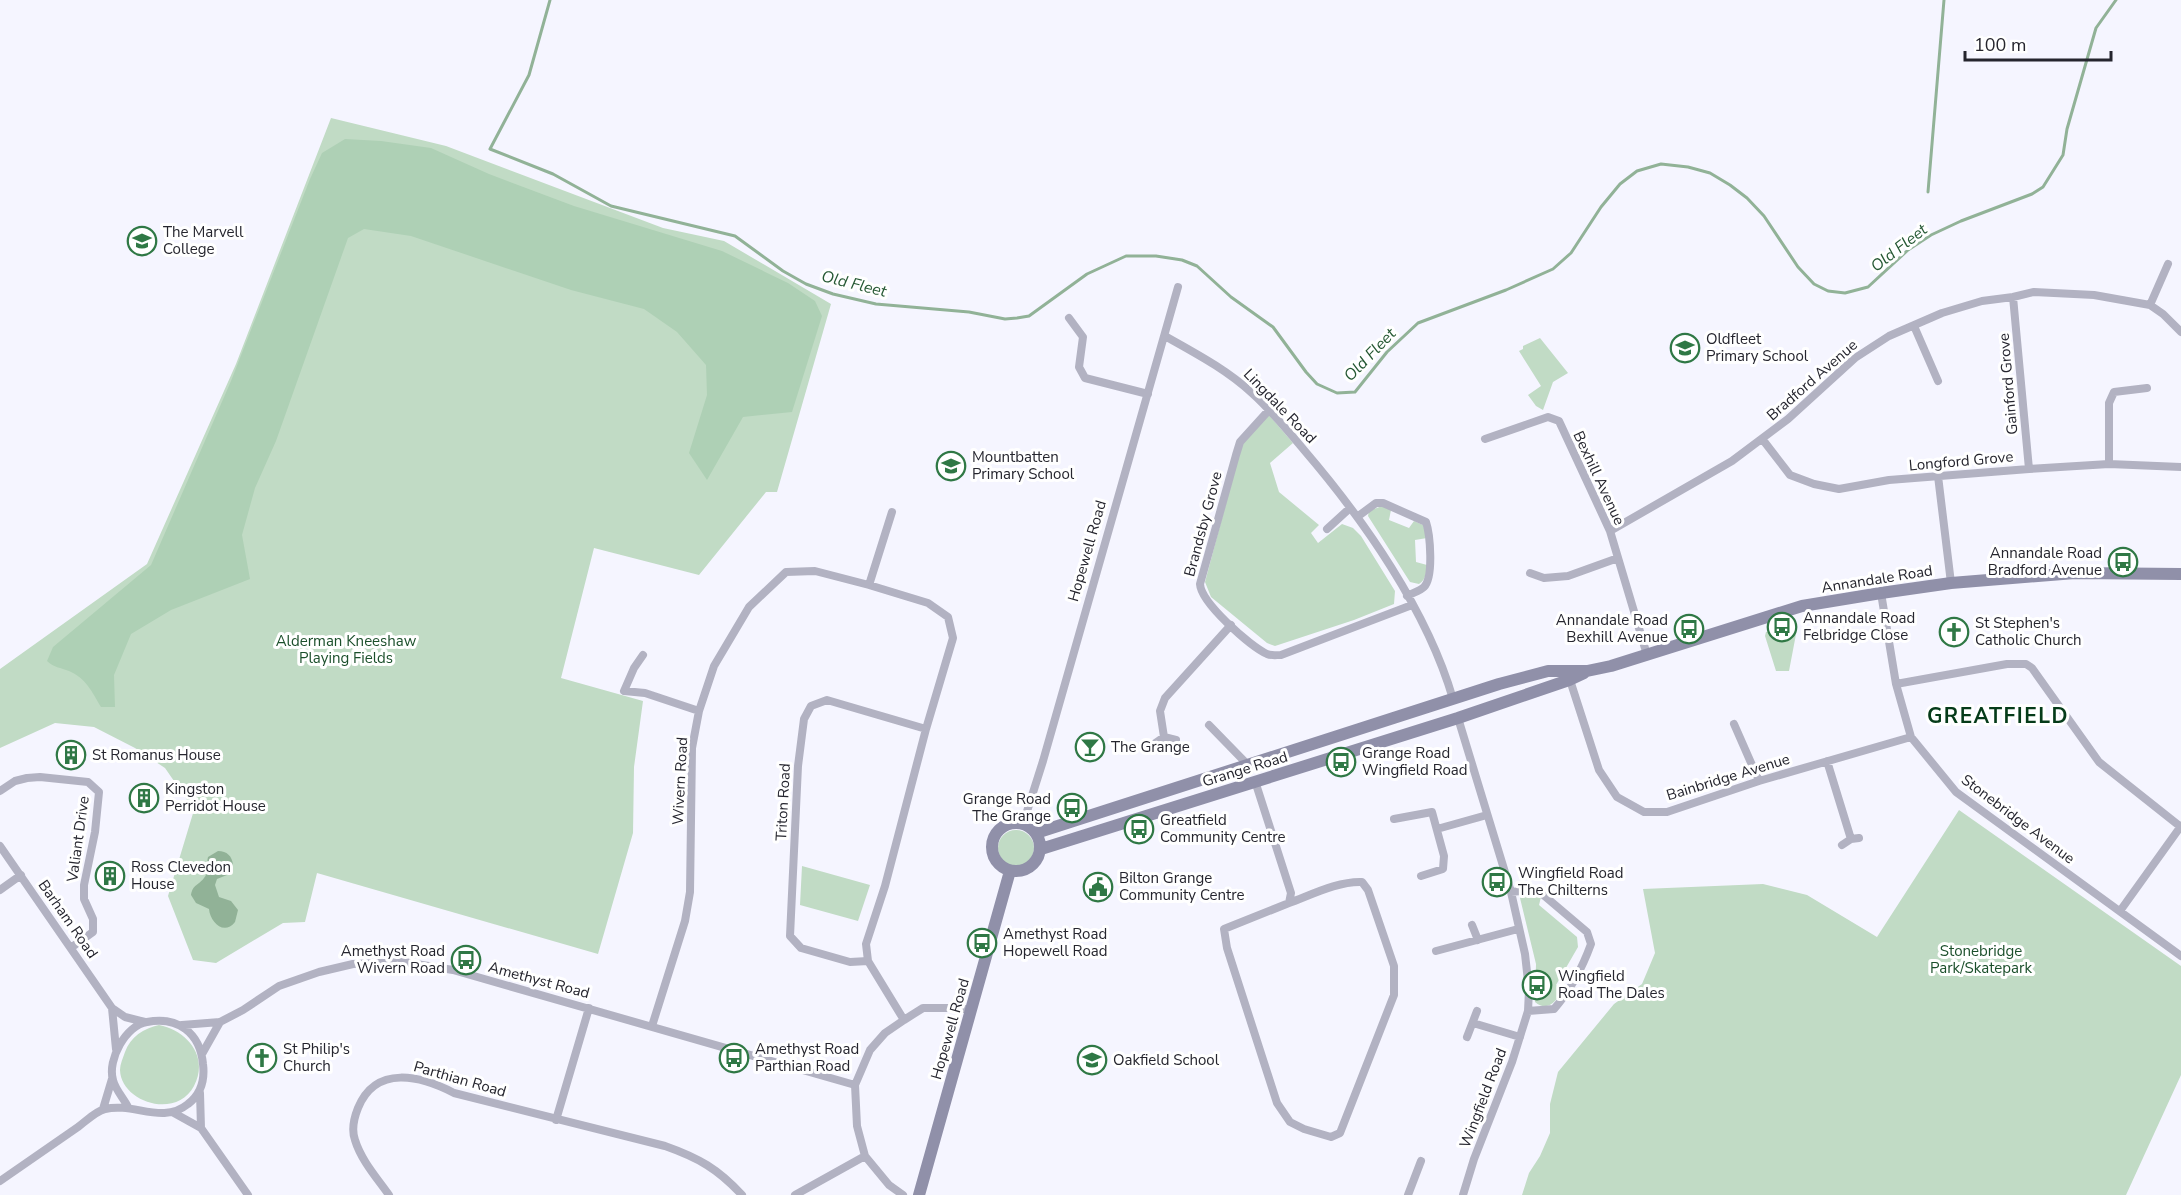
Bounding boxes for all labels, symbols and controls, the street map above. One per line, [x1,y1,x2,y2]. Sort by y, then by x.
scale bar [1965,24,2110,62]
text: 100 m [1974,33,2026,57]
water label: Old Fleet [1866,219,1932,277]
place label: The Marvell College [163,222,244,259]
school or university icon: The Marvell College [126,225,158,257]
water label: Old Fleet [819,265,889,303]
water label: Old Fleet [1339,323,1401,387]
place label: Oldfleet Primary School [1706,329,1809,366]
school or university icon: Oldfleet Primary School [1669,332,1701,364]
street label: Gainford Grove [1994,332,2022,436]
street label: Bradford Avenue [1762,335,1862,425]
street label: Lingdale Road [1239,364,1321,448]
street label: Bexhill Avenue [1568,428,1630,528]
street label: Longford Grove [1908,446,2014,476]
place label: Mountbatten Primary School [972,447,1075,484]
school or university icon: Mountbatten Primary School [935,450,967,482]
street label: Brandsby Grove [1179,469,1227,579]
street label: Hopewell Road [1063,498,1111,604]
place label: Annandale Road Bradford Avenue [1988,543,2102,580]
bus stop icon: Annandale Road Bradford Avenue [2107,546,2139,578]
street label: Annandale Road [1820,560,1934,598]
place label: Annandale Road Felbridge Close [1803,608,1915,645]
place label: Annandale Road Bexhill Avenue [1556,610,1668,647]
bus stop icon: Annandale Road Felbridge Close [1766,611,1798,643]
bus stop icon: Annandale Road Bexhill Avenue [1673,613,1705,645]
place label: St Stephen's Catholic Church [1975,613,2081,650]
church icon: St Stephen's Catholic Church [1938,616,1970,648]
park label: Alderman Kneeshaw Playing Fields [276,631,417,668]
district label: GREATFIELD [1927,702,2069,730]
bar icon: The Grange [1074,731,1106,763]
street label: Wivern Road [668,736,692,826]
place label: The Grange [1111,737,1190,757]
building icon: St Romanus House [55,739,87,771]
place label: Grange Road Wingfield Road [1362,743,1468,780]
place label: St Romanus House [92,745,221,765]
bus stop icon: Grange Road Wingfield Road [1325,746,1357,778]
street label: Grange Road [1200,747,1290,791]
street label: Bainbridge Avenue [1664,749,1792,805]
street label: Triton Road [771,763,795,841]
street label: Stonebridge Avenue [1957,770,2079,868]
place label: Kingston Perridot House [165,779,266,816]
building icon: Kingston Perridot House [128,782,160,814]
place label: Grange Road The Grange [963,789,1051,826]
bus stop icon: Grange Road The Grange [1056,792,1088,824]
street label: Valiant Drive [62,795,94,884]
place label: Greatfield Community Centre [1160,810,1286,847]
bus stop icon: Greatfield Community Centre [1123,813,1155,845]
place label: Ross Clevedon House [131,857,231,894]
building icon: Ross Clevedon House [94,860,126,892]
place label: Wingfield Road The Chilterns [1518,863,1624,900]
bus stop icon: Wingfield Road The Chilterns [1481,866,1513,898]
place label: Bilton Grange Community Centre [1119,868,1245,905]
public building icon: Bilton Grange Community Centre [1082,871,1114,903]
street label: Barham Road [34,876,102,962]
place label: Amethyst Road Hopewell Road [1003,924,1108,961]
bus stop icon: Amethyst Road Hopewell Road [966,927,998,959]
place label: Amethyst Road Wivern Road [341,941,445,978]
park label: Stonebridge Park/Skatepark [1930,941,2032,978]
bus stop icon: Amethyst Road Wivern Road [450,944,482,976]
street label: Amethyst Road [486,957,592,1003]
place label: Wingfield Road The Dales [1558,966,1665,1003]
bus stop icon: Wingfield Road The Dales [1521,969,1553,1001]
street label: Hopewell Road [926,976,974,1082]
place label: St Philip's Church [283,1039,350,1076]
place label: Amethyst Road Parthian Road [755,1039,859,1076]
church icon: St Philip's Church [246,1042,278,1074]
bus stop icon: Amethyst Road Parthian Road [718,1042,750,1074]
school or university icon: Oakfield School [1076,1044,1108,1076]
street label: Wingfield Road [1455,1045,1511,1151]
place label: Oakfield School [1113,1050,1220,1070]
street label: Parthian Road [411,1056,509,1102]

